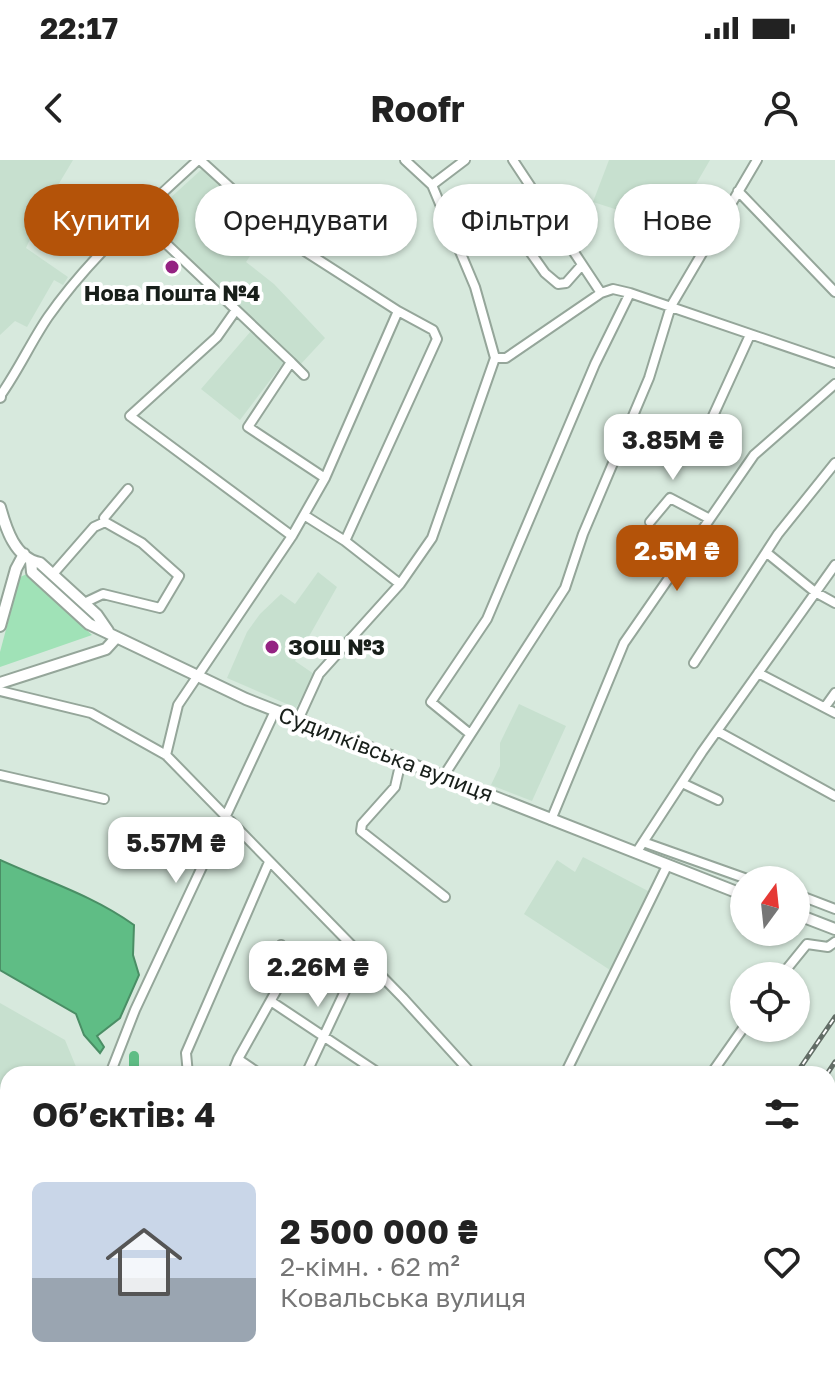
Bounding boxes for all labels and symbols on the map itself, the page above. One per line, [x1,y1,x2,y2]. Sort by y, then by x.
marker: Нова Пошта №4 [163,258,181,276]
place label: Нова Пошта №4 [84,279,260,306]
pin: 3.85M ₴ [599,414,747,482]
pin: 2.5M ₴ [612,525,742,593]
place label: ЗОШ №3 [288,633,385,660]
marker: ЗОШ №3 [263,638,281,656]
street label: Судилківська вулиця [275,700,497,807]
pin: 5.57M ₴ [102,817,250,885]
north arrow [730,866,810,946]
pin: 2.26M ₴ [244,941,392,1009]

